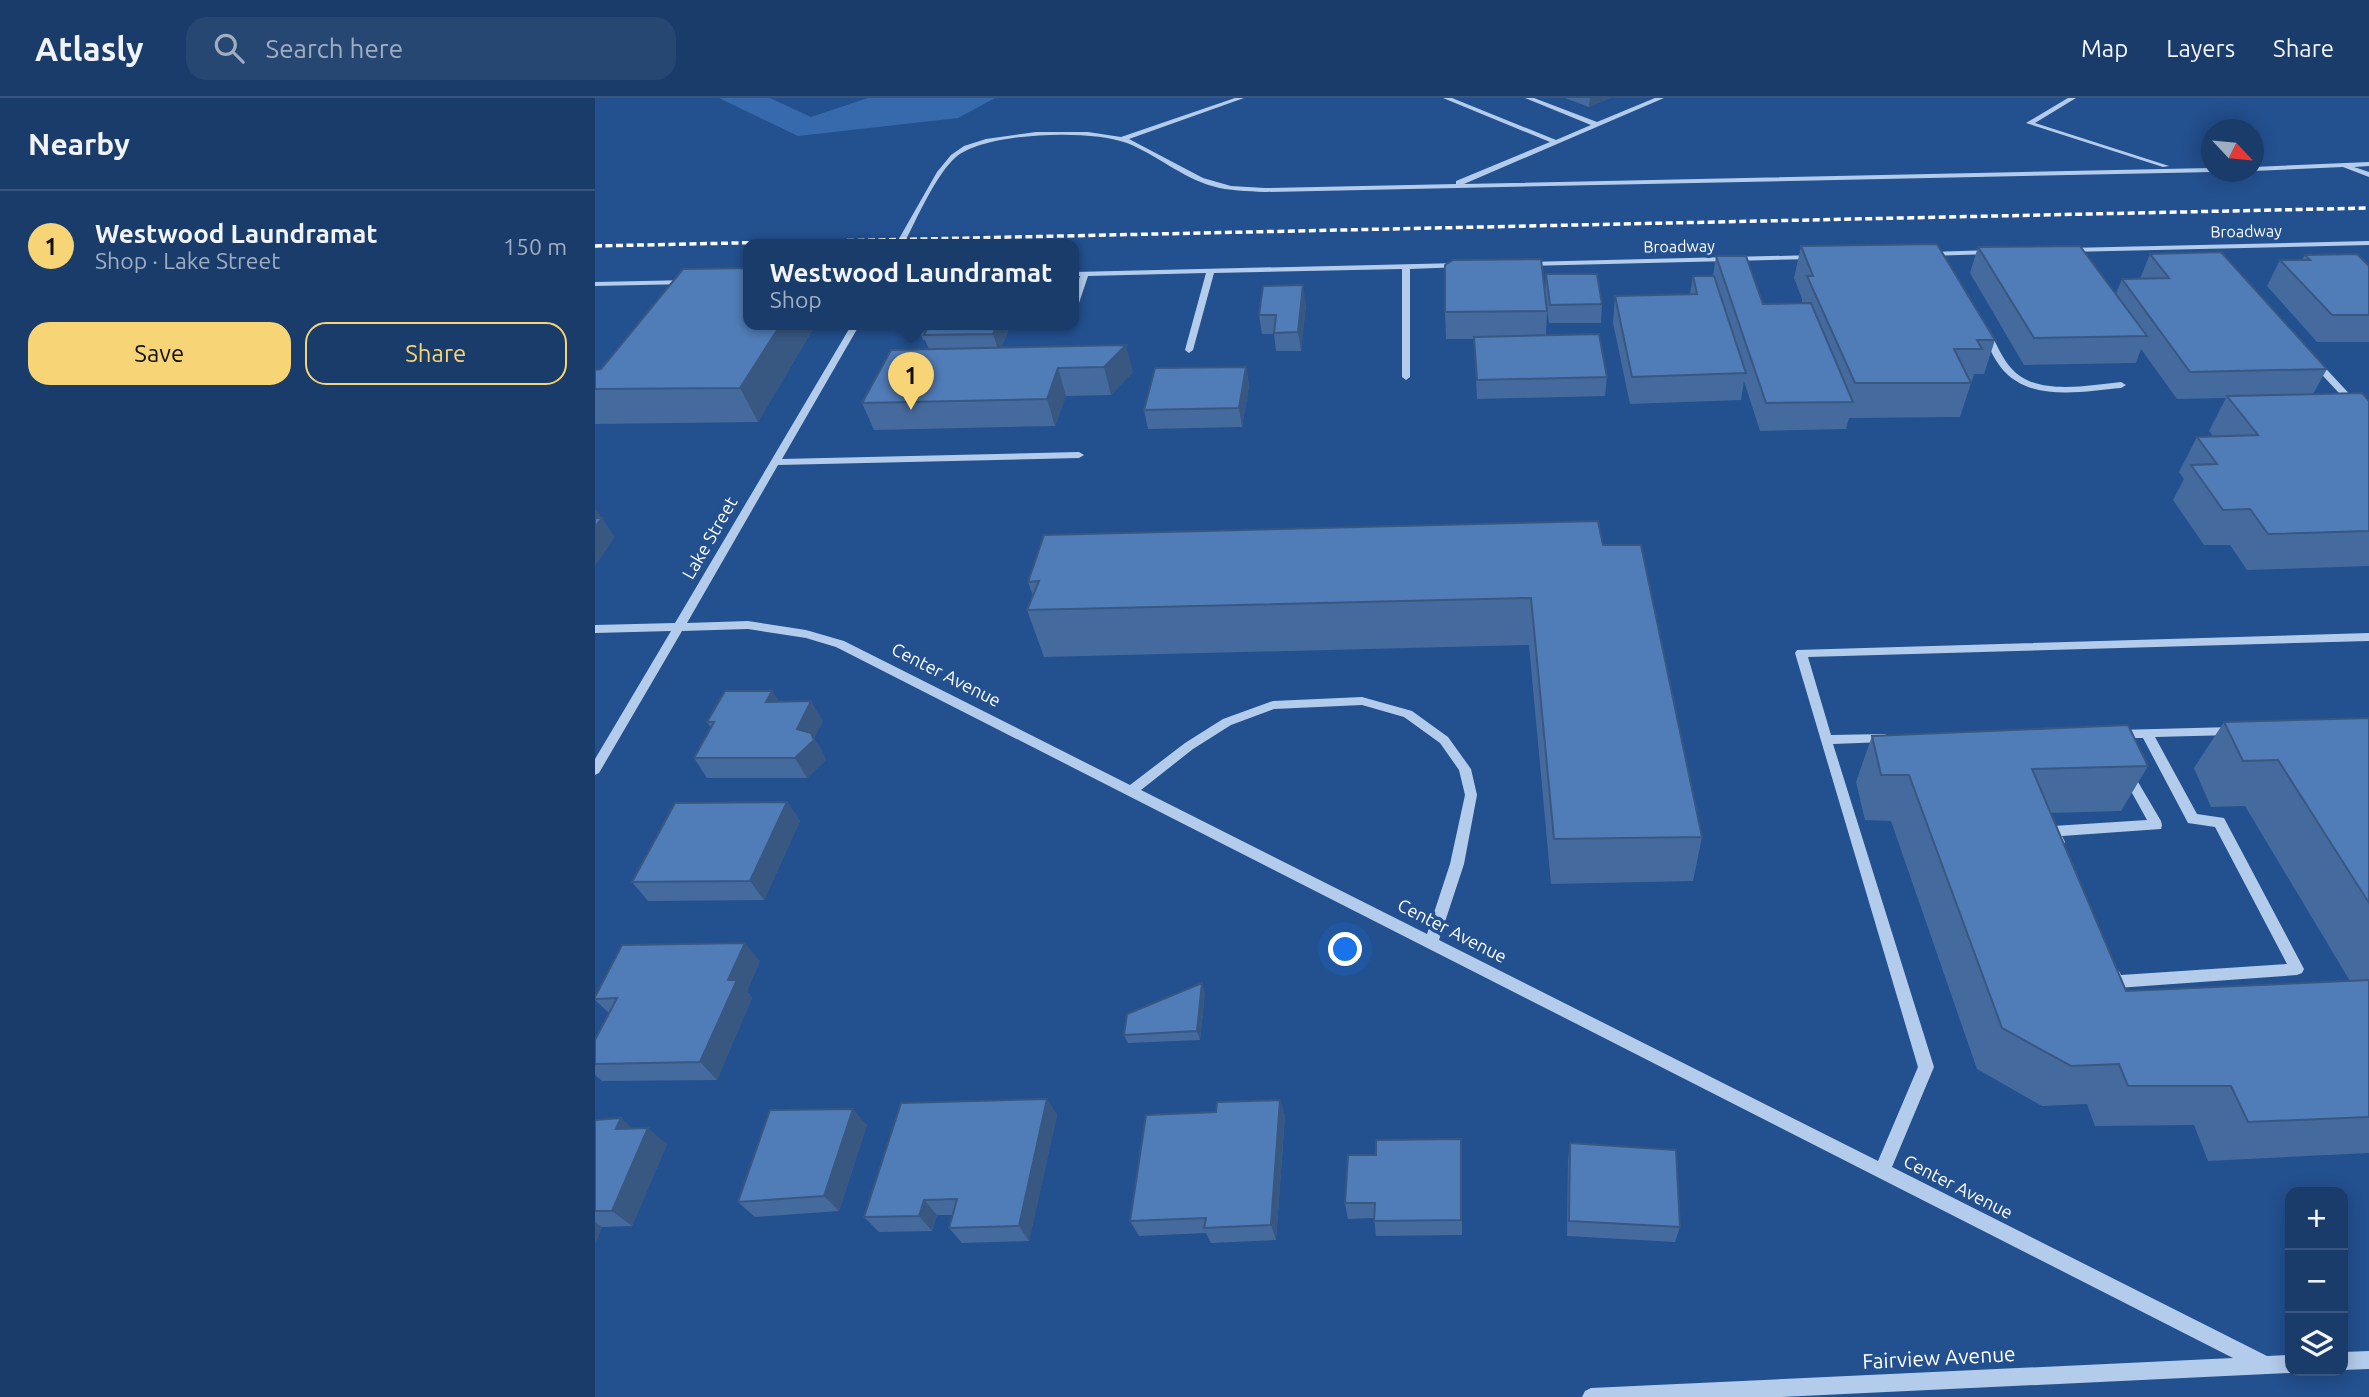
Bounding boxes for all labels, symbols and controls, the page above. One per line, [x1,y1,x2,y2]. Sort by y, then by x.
search box [186,17,676,80]
icon: search [210,29,248,67]
text: Atlasly [35,30,144,67]
text: Search here [266,34,403,63]
text: Map [2081,35,2128,62]
text: Layers [2166,35,2235,62]
text: Share [2273,35,2334,62]
north arrow [2201,119,2264,182]
text: Nearby [28,127,130,161]
text: Westwood Laundramat [95,219,378,248]
street label: Broadway [2210,221,2282,241]
text: 1 [45,234,57,259]
text: 150 m [503,234,567,259]
street label: Broadway [1643,236,1715,256]
popup [743,239,1079,330]
text: Shop · Lake Street [95,248,280,273]
text: Westwood Laundramat [770,258,1052,287]
text: Shop [770,287,822,312]
button: Save [28,322,291,385]
button: Share [305,322,567,385]
pin: 1 [888,352,934,410]
street label: Lake Street [678,493,741,582]
street label: Center Avenue [889,638,1004,710]
street label: Center Avenue [1395,894,1510,966]
your location [1328,932,1362,966]
street label: Center Avenue [1901,1150,2016,1222]
map controls [2285,1187,2348,1376]
button: + [2285,1187,2348,1250]
button: − [2285,1250,2348,1313]
button: layers [2285,1313,2348,1376]
street label: Fairview Avenue [1862,1341,2016,1373]

